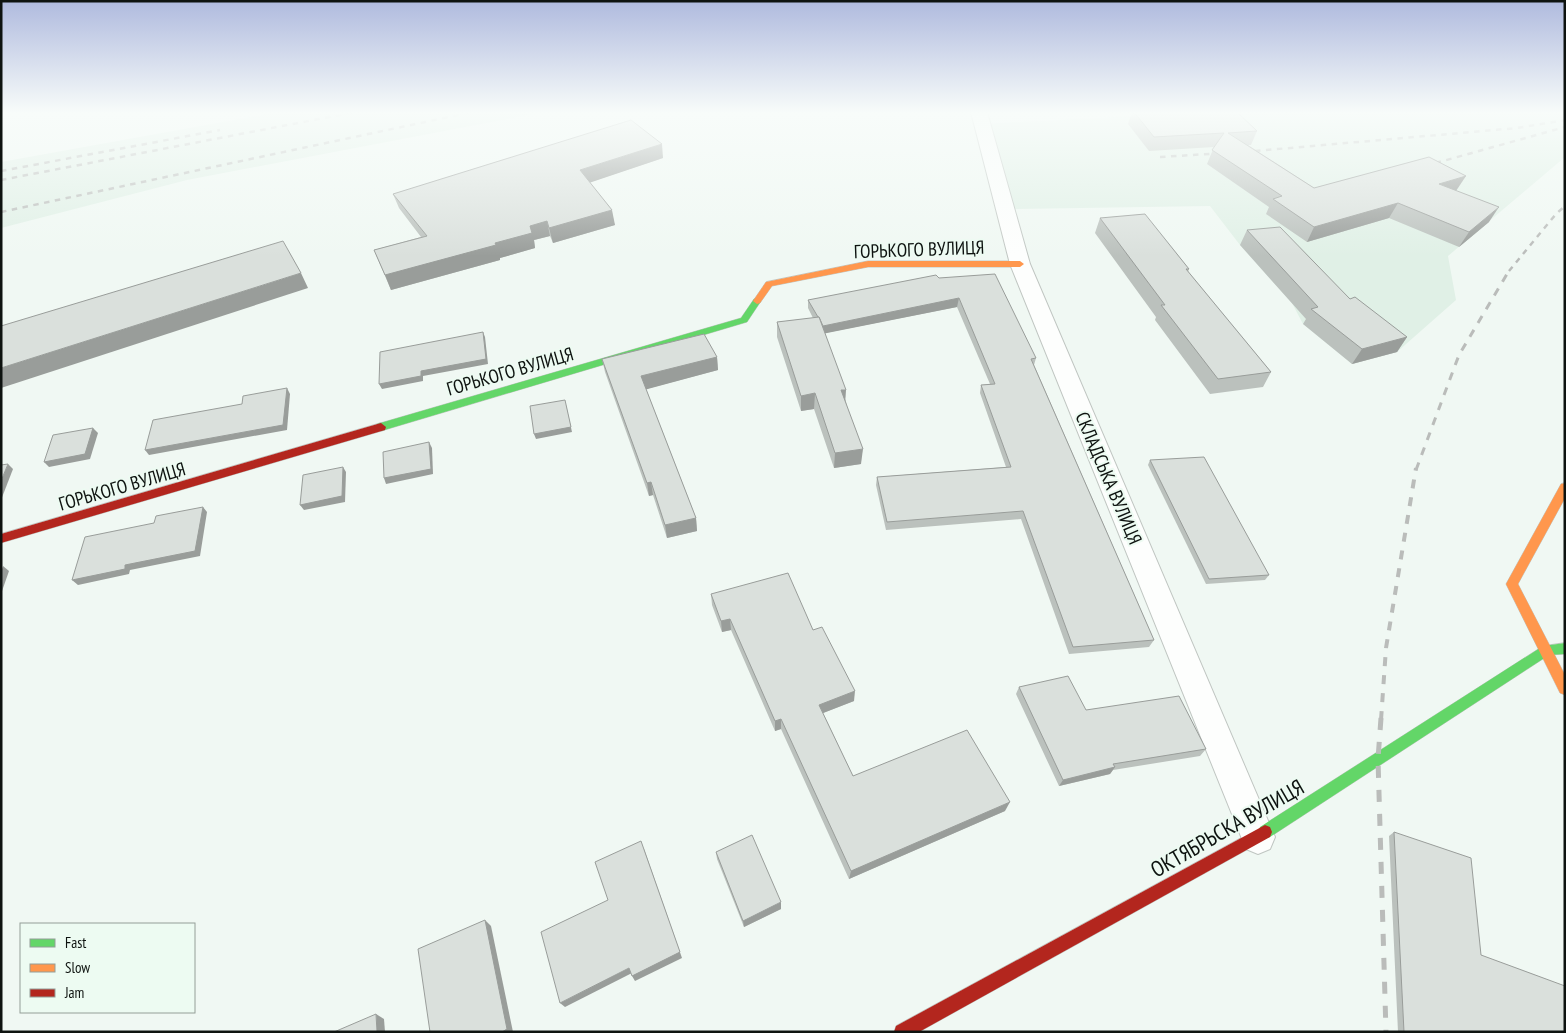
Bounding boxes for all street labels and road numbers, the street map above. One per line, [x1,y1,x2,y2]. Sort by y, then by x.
street label: ГОРЬКОГО ВУЛИЦЯ [853,235,985,263]
street label: ГОРЬКОГО ВУЛИЦЯ [444,341,576,401]
street label: СКЛАДСЬКА ВУЛИЦЯ [1070,408,1148,548]
street label: ГОРЬКОГО ВУЛИЦЯ [56,456,188,516]
street label: ОКТЯБРЬСКА ВУЛИЦЯ [1145,773,1309,883]

